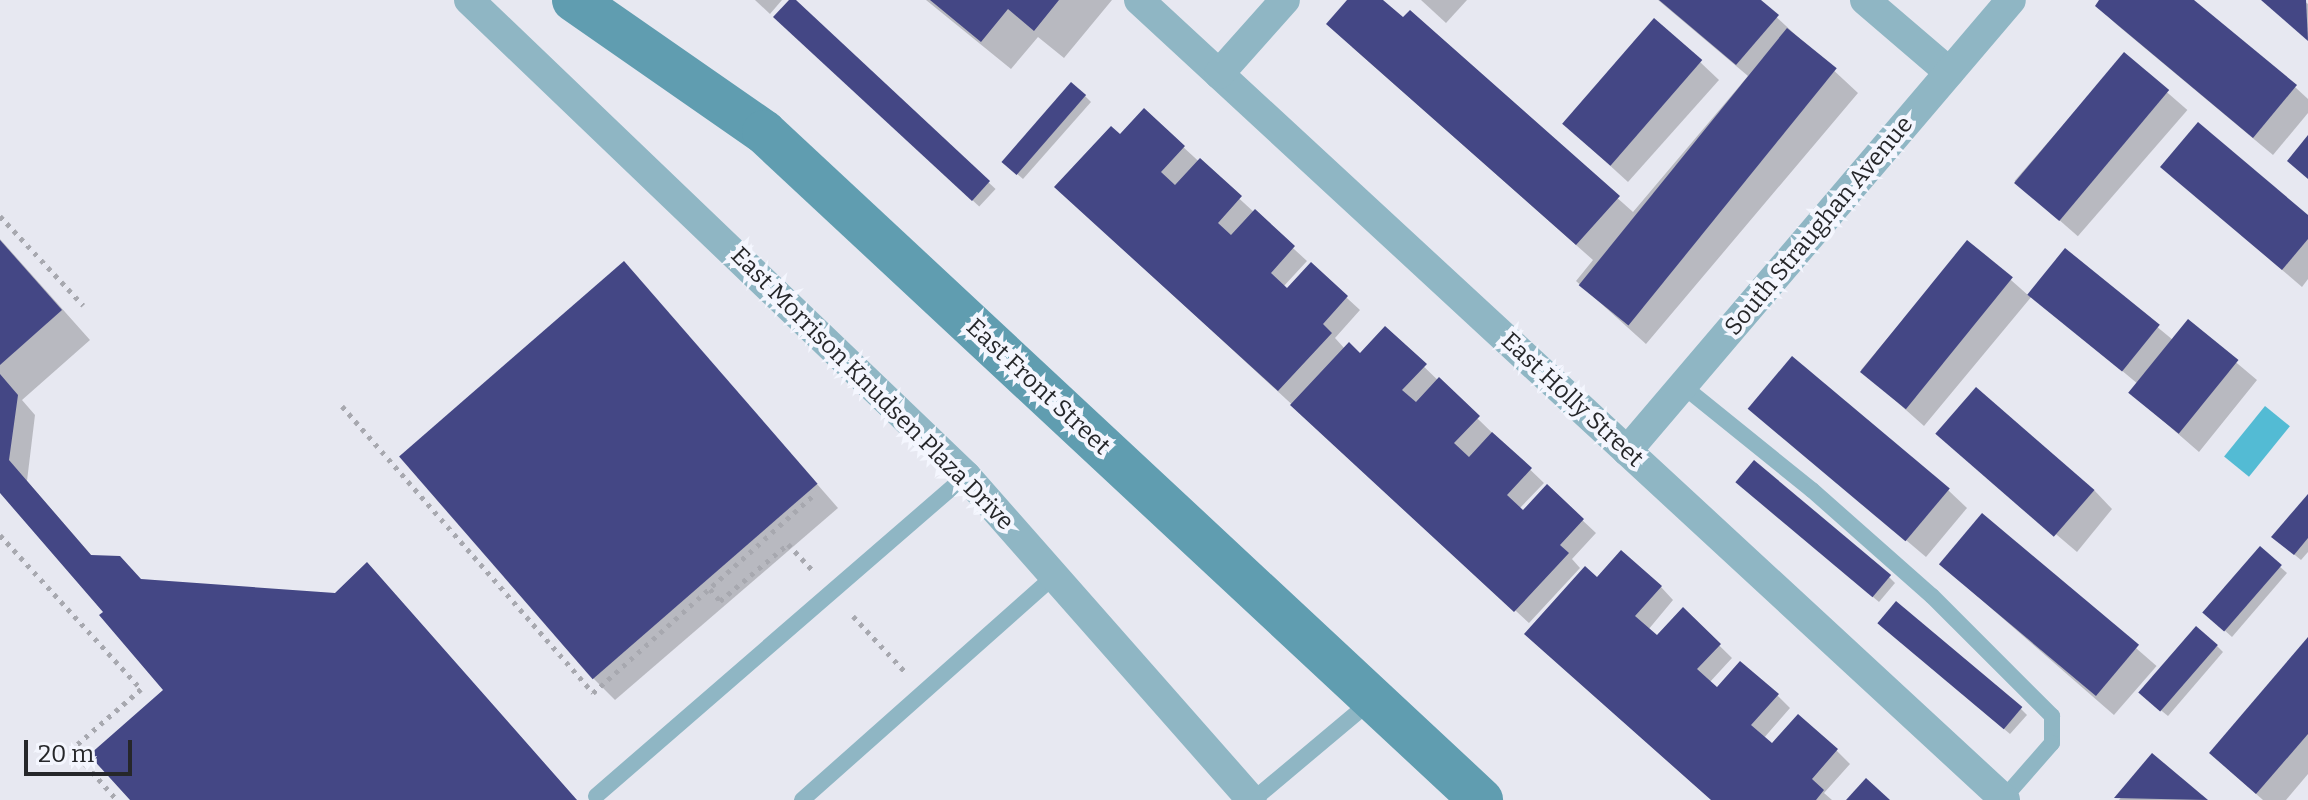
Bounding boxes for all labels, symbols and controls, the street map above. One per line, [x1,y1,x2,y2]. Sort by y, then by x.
street label: South Straughan Avenue [1719,111,1919,341]
street label: East Morrison Knudsen Plaza Drive [725,242,1019,536]
street label: East Front Street [960,313,1116,461]
street label: East Holly Street [1495,327,1649,473]
scale bar [28,724,136,774]
text: 20 m [38,740,94,768]

